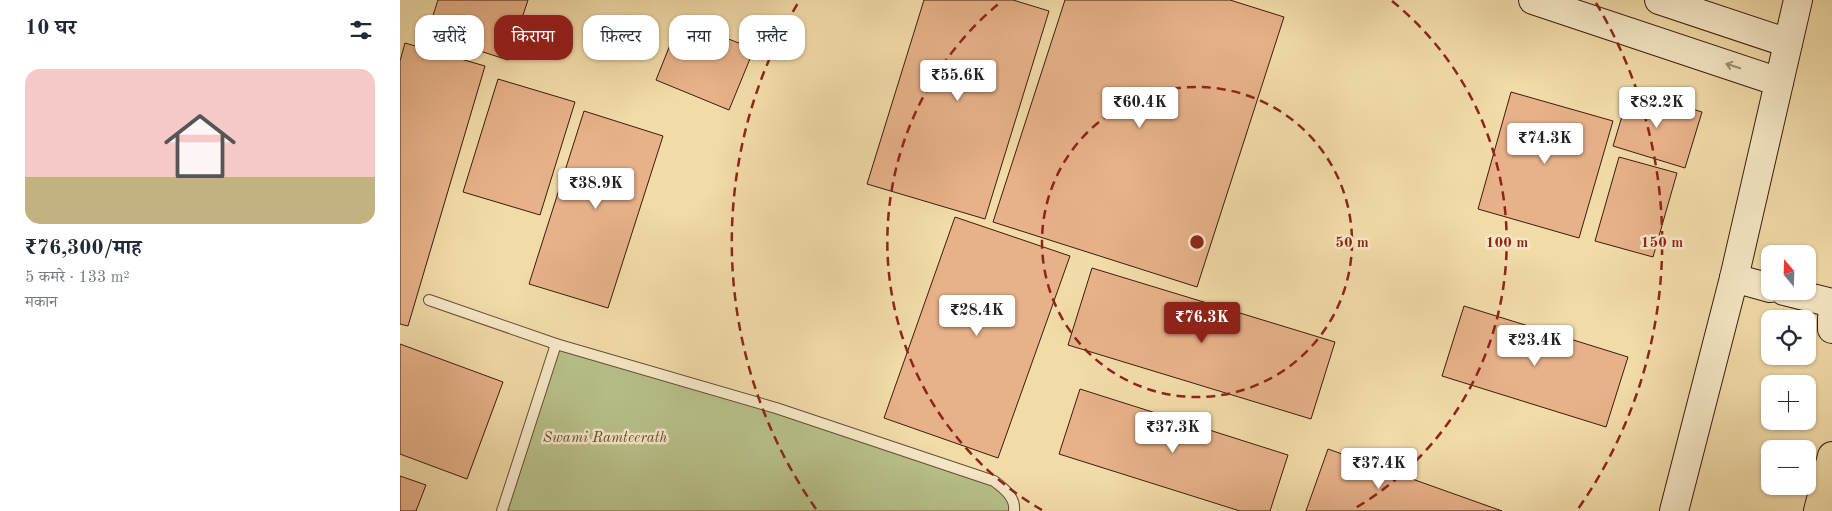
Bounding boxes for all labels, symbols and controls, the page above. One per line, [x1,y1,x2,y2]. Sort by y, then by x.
chip: खरीदें [415,15,484,60]
chip: किराया [494,15,573,60]
chip: फ़िल्टर [583,15,659,60]
chip: नया [669,15,729,60]
chip: फ़्लैट [739,15,805,60]
icon: filters [347,16,375,44]
text: 10 घर [25,18,76,39]
pin: ₹55.6K [917,59,999,102]
one-way arrow [1726,61,1741,70]
text: ₹55.6K [931,68,985,84]
pin: ₹60.4K [1099,86,1181,129]
pin: ₹82.2K [1616,86,1698,129]
text: ₹60.4K [1113,95,1167,111]
text: ₹82.2K [1630,95,1684,111]
icon: home [155,101,245,191]
pin: ₹74.3K [1504,122,1586,165]
text: ₹74.3K [1518,131,1572,147]
pin: ₹38.9K [555,168,637,210]
text: ₹38.9K [569,176,623,192]
centre of rings [1188,233,1206,251]
text: 50 m [1335,236,1369,251]
text: 100 m [1486,236,1528,251]
text: 150 m [1641,236,1683,251]
text: ₹76,300/माह [25,238,142,259]
north arrow [1761,245,1816,300]
map controls [1761,245,1816,495]
text: 5 कमरे · 133 m² [25,270,130,286]
pin: ₹28.4K [936,294,1018,337]
text: मकान [25,295,57,311]
pin: ₹76.3K [1161,302,1243,344]
text: ₹28.4K [950,303,1004,319]
text: ₹76.3K [1175,310,1229,326]
button: locate [1761,310,1816,365]
pin: ₹23.4K [1494,324,1576,367]
text: ₹23.4K [1508,333,1562,349]
button: + [1761,375,1816,430]
pin: ₹37.3K [1132,412,1214,454]
text: ₹37.3K [1146,420,1200,436]
park label: Swami Ramteerath [543,431,668,446]
button: − [1761,440,1816,495]
pin: ₹37.4K [1338,448,1420,490]
text: ₹37.4K [1352,456,1406,472]

